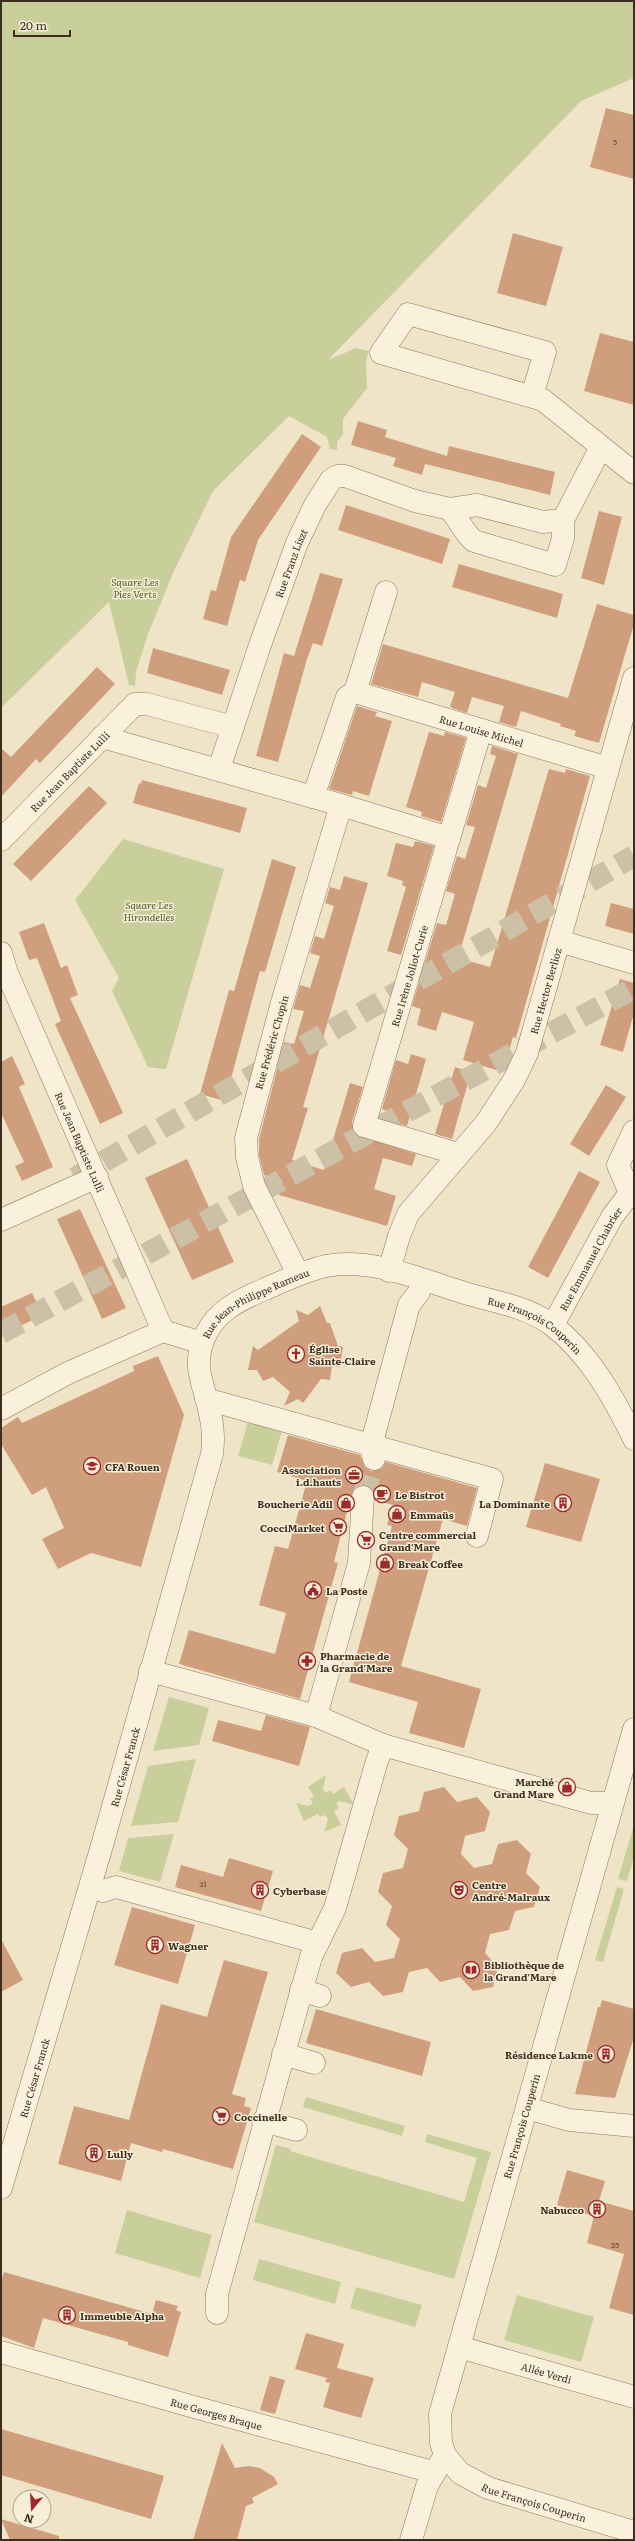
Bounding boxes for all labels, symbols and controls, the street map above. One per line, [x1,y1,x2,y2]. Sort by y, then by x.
scale bar [14,12,70,38]
text: 20 m [20,16,47,34]
house number: 5 [613,136,617,147]
street label: Rue Franz Liszt [270,526,310,600]
park label: Square Les Pies Verts [111,574,159,601]
street label: Rue Louise Michel [438,710,526,750]
street label: Rue Jean Baptiste Lulli [26,727,113,815]
park label: Square Les Hirondelles [123,897,175,924]
street label: Rue Irène Joliot-Curie [386,923,431,1028]
street label: Rue Hector Berlioz [525,946,564,1036]
street label: Rue Frédéric Chopin [250,993,292,1091]
street label: Rue Jean Baptiste Lulli [52,1089,109,1195]
street label: Rue Emmanuel Chabrier [555,1203,625,1313]
street label: Rue Jean-Philippe Rameau [197,1264,312,1341]
street label: Rue François Couperin [486,1292,586,1357]
place label: Église Sainte-Claire [309,1341,376,1368]
church icon: Église Sainte-Claire [286,1344,306,1364]
school or university icon: CFA Rouen [82,1456,102,1476]
place label: CFA Rouen [105,1459,160,1474]
place label: Association i.d.hauts [282,1462,341,1489]
office icon: Association i.d.hauts [344,1465,364,1485]
cafe icon: Le Bistrot [372,1484,392,1504]
place label: Le Bistrot [395,1487,445,1502]
shop icon: Boucherie Adil [336,1493,356,1513]
building icon: La Dominante [553,1493,573,1513]
place label: Boucherie Adil [257,1496,333,1511]
place label: La Dominante [479,1496,550,1511]
shop icon: Emmaüs [387,1504,407,1524]
place label: Emmaüs [410,1507,454,1522]
supermarket icon: CocciMarket [328,1517,348,1537]
place label: CocciMarket [260,1520,326,1535]
place label: Centre commercial Grand'Mare [379,1527,477,1554]
supermarket icon: Centre commercial Grand'Mare [356,1530,376,1550]
shop icon: Break Coffee [375,1553,395,1573]
place label: Break Coffee [398,1556,463,1571]
public building icon: La Poste [303,1580,323,1600]
place label: La Poste [326,1583,368,1598]
place label: Pharmacie de la Grand'Mare [320,1648,393,1675]
pharmacy icon: Pharmacie de la Grand'Mare [297,1651,317,1671]
street label: Rue César Franck [106,1724,143,1808]
place label: Marché Grand Mare [493,1774,554,1801]
shop icon: Marché Grand Mare [557,1777,577,1797]
place label: Centre André-Malraux [472,1877,550,1904]
house number: 31 [199,1878,208,1889]
building icon: Cyberbase [250,1880,270,1900]
theatre icon: Centre André-Malraux [449,1880,469,1900]
place label: Cyberbase [273,1883,326,1898]
building icon: Wagner [145,1935,165,1955]
place label: Wagner [168,1938,209,1953]
place label: Bibliothèque de la Grand'Mare [484,1957,564,1984]
library icon: Bibliothèque de la Grand'Mare [461,1960,481,1980]
street label: Rue César Franck [15,2035,53,2119]
building icon: Résidence Lakme [596,2044,616,2064]
place label: Résidence Lakme [505,2047,593,2062]
street label: Rue François Couperin [499,2071,543,2180]
supermarket icon: Coccinelle [211,2106,231,2126]
place label: Coccinelle [234,2109,287,2124]
building icon: Lully [84,2143,104,2163]
place label: Lully [107,2146,134,2161]
building icon: Nabucco [587,2199,607,2219]
place label: Nabucco [540,2202,584,2217]
house number: 35 [611,2239,619,2250]
building icon: Immeuble Alpha [57,2305,77,2325]
place label: Immeuble Alpha [80,2308,164,2323]
street label: Allée Verdi [519,2358,574,2387]
street label: Rue Georges Braque [169,2393,264,2433]
street label: Rue François Couperin [479,2478,589,2525]
north arrow [12,2489,52,2529]
text: N [22,2510,35,2528]

